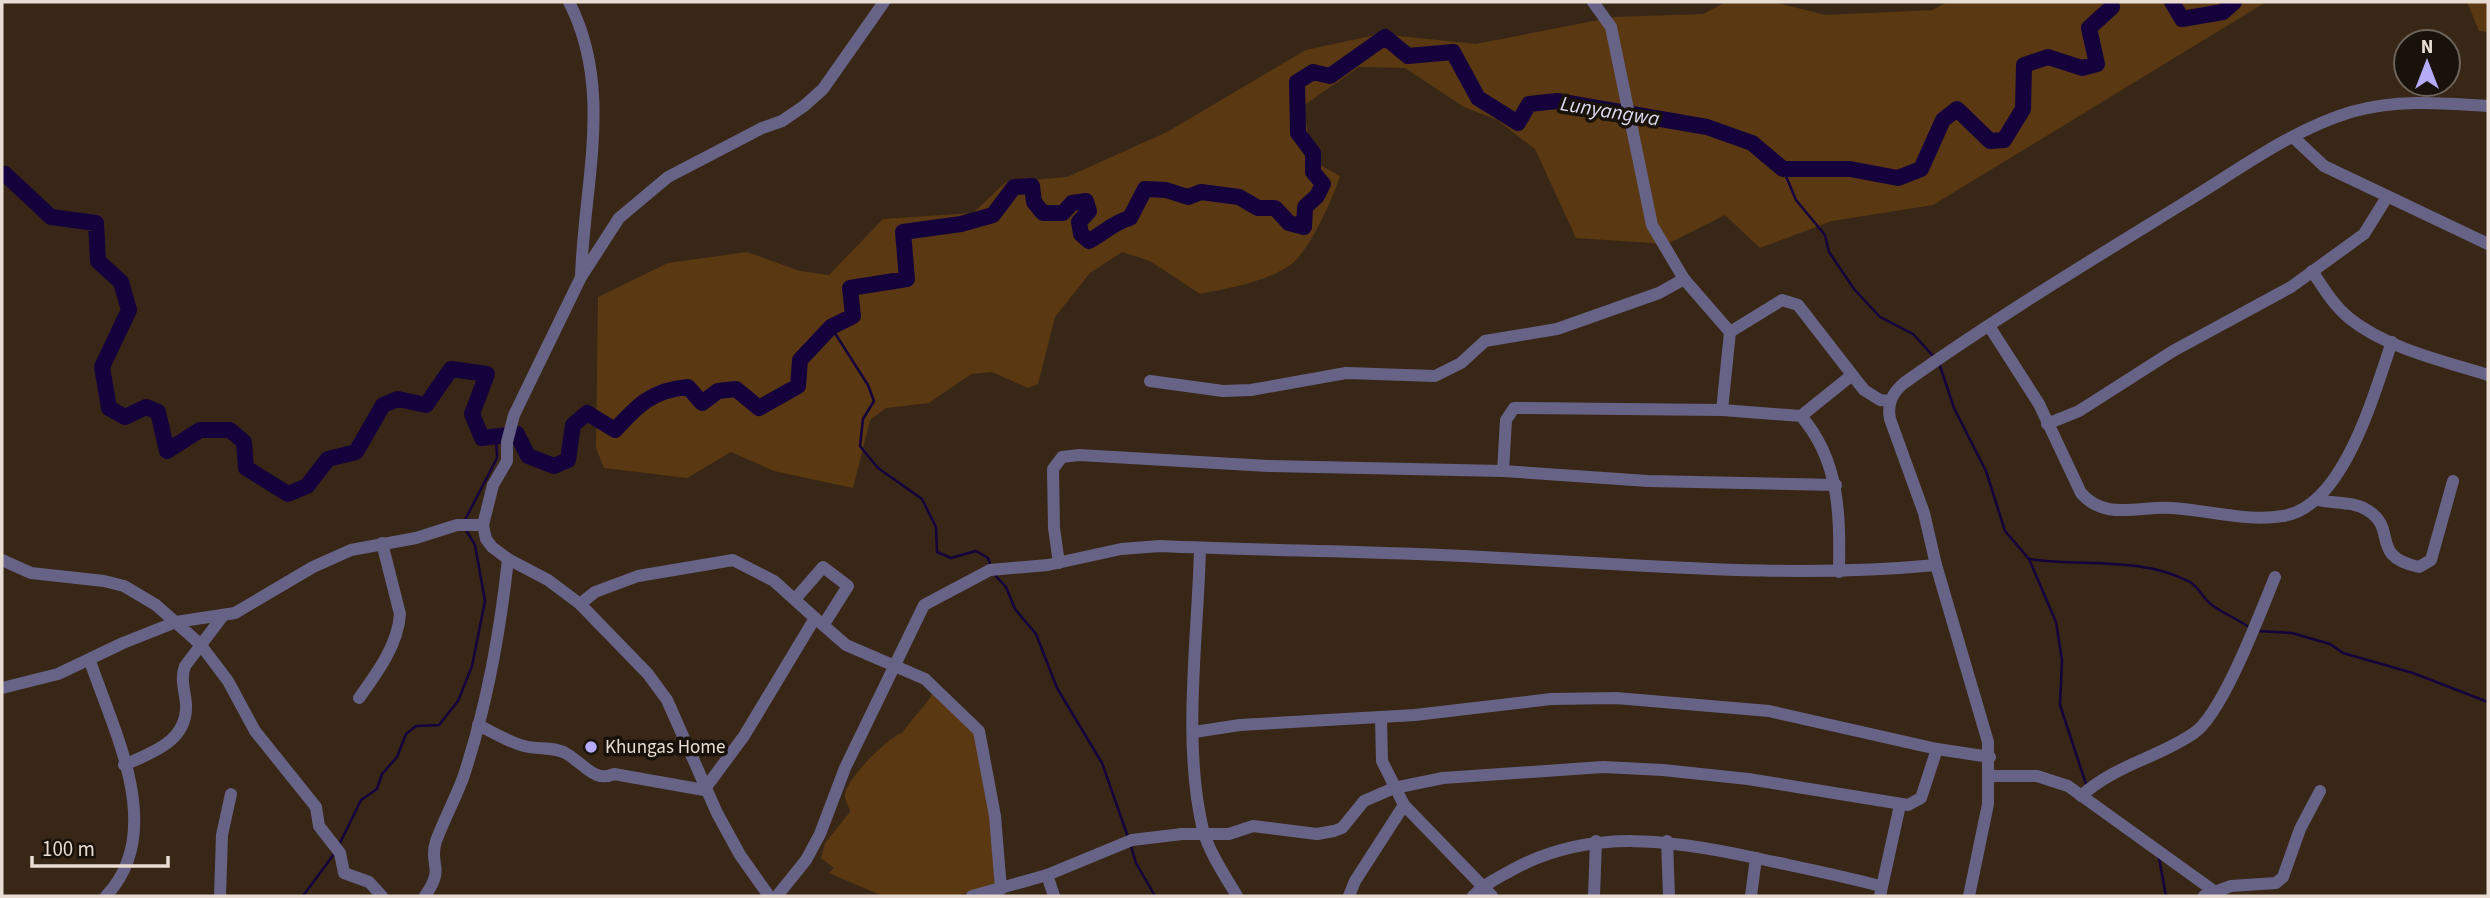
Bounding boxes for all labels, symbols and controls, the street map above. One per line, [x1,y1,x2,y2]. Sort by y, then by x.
north arrow [2392,28,2462,98]
text: N [2421,34,2433,61]
water label: Lunyangwa [1558,88,1662,134]
place label: Khungas Home [605,734,726,761]
marker: Khungas Home [583,739,599,755]
scale bar [32,824,168,868]
text: 100 m [42,834,95,864]

